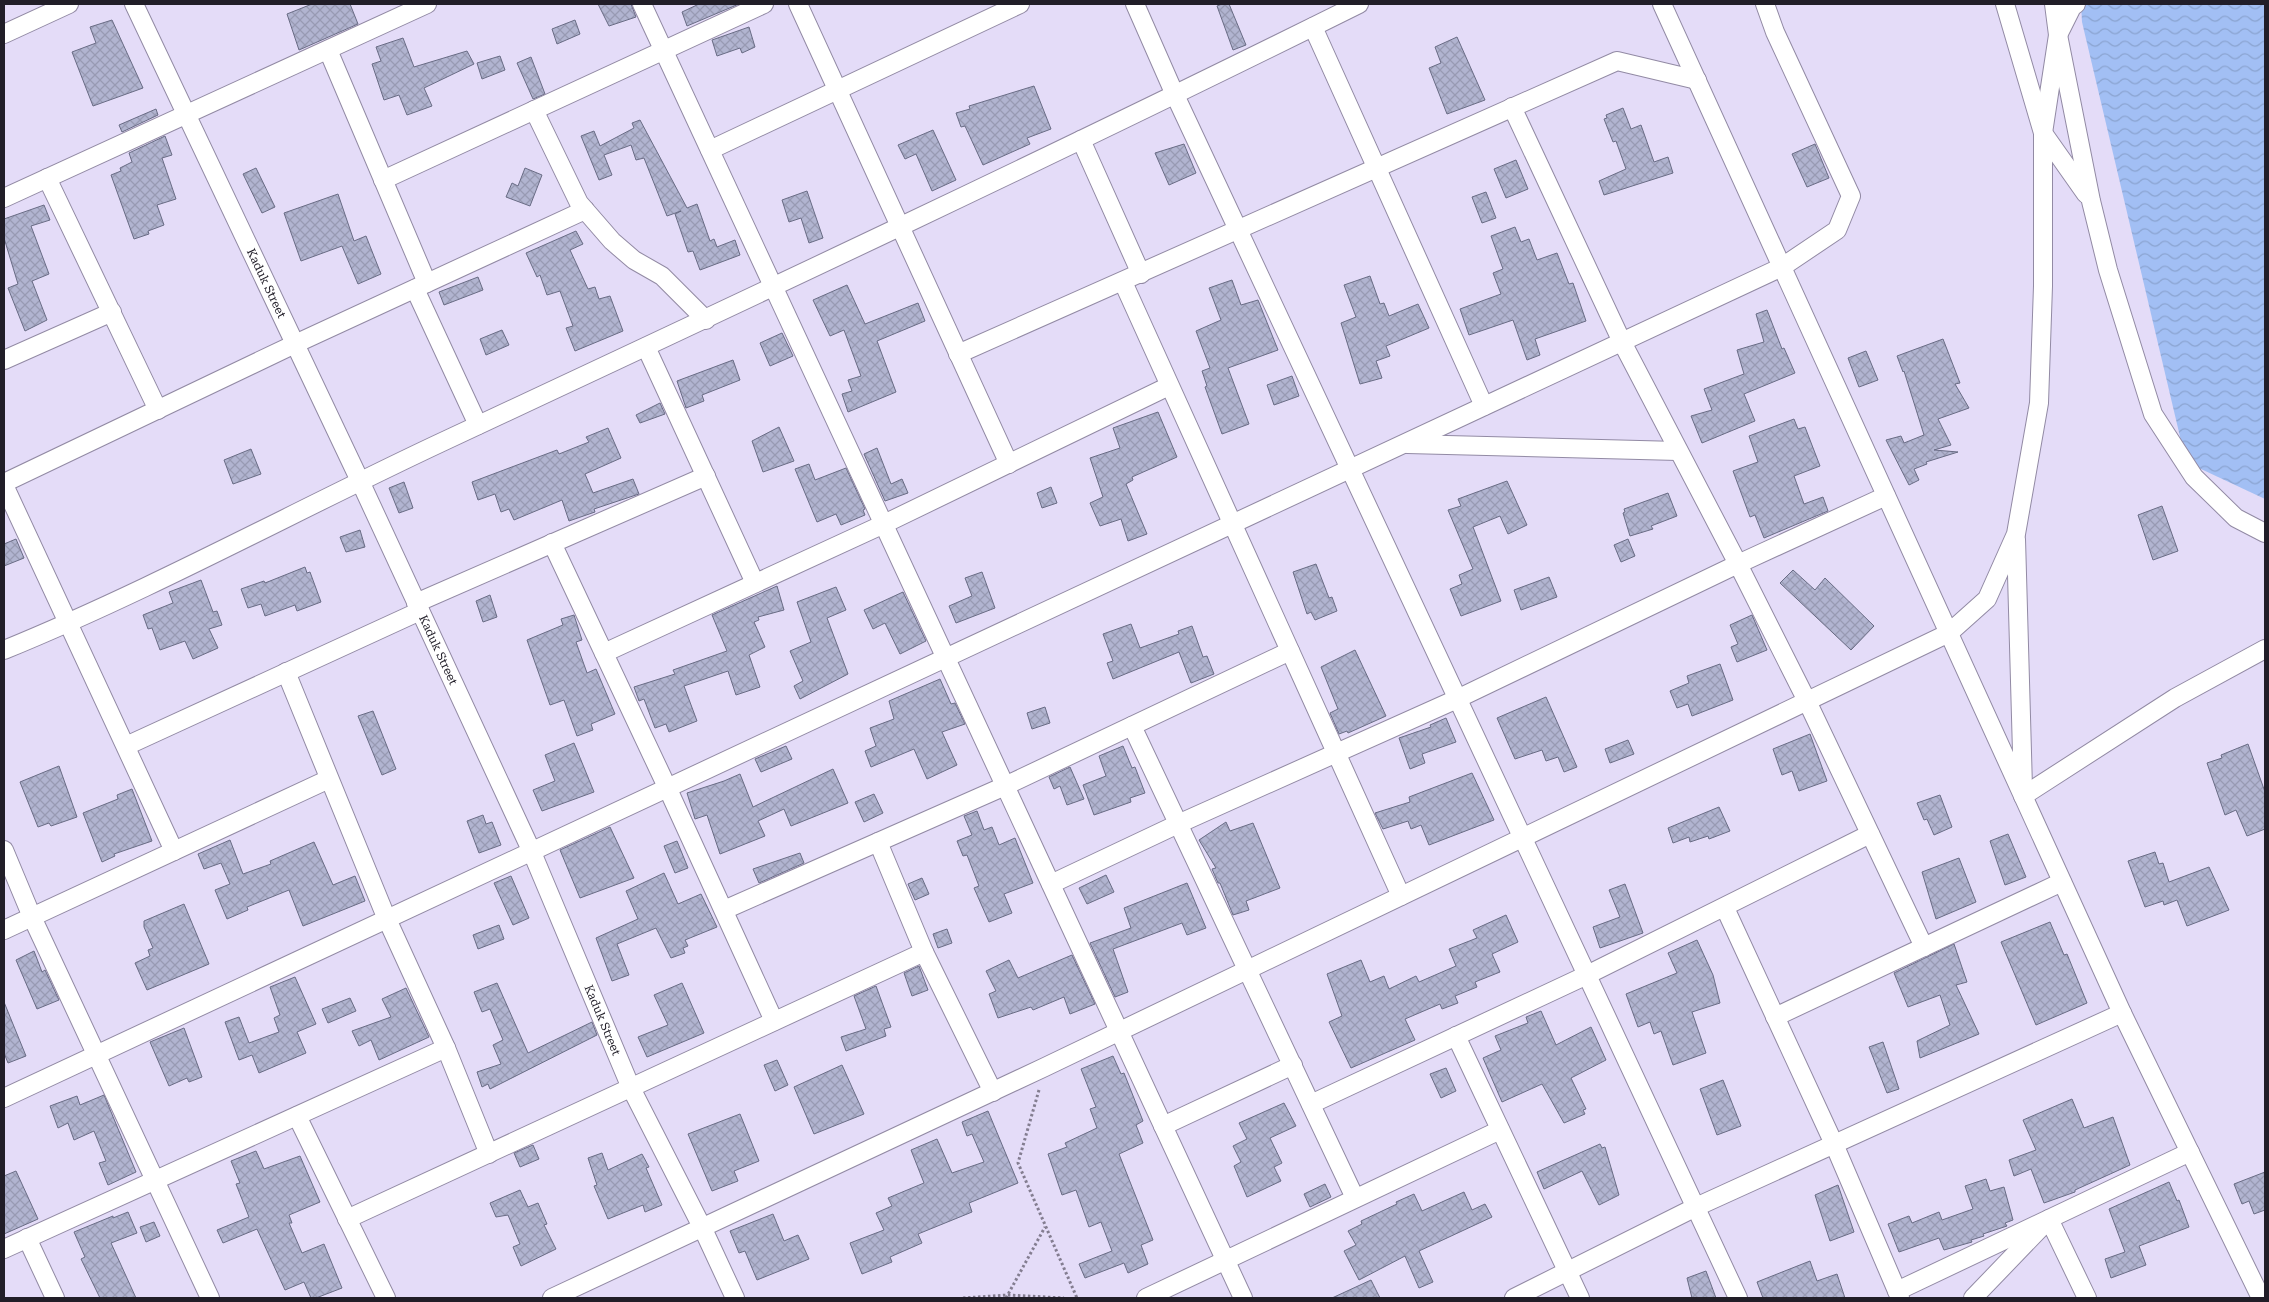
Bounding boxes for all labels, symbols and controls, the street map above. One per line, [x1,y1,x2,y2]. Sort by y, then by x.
street label: Kaduk Street [244,246,289,321]
street label: Kaduk Street [416,613,461,687]
street label: Kaduk Street [581,983,624,1058]

